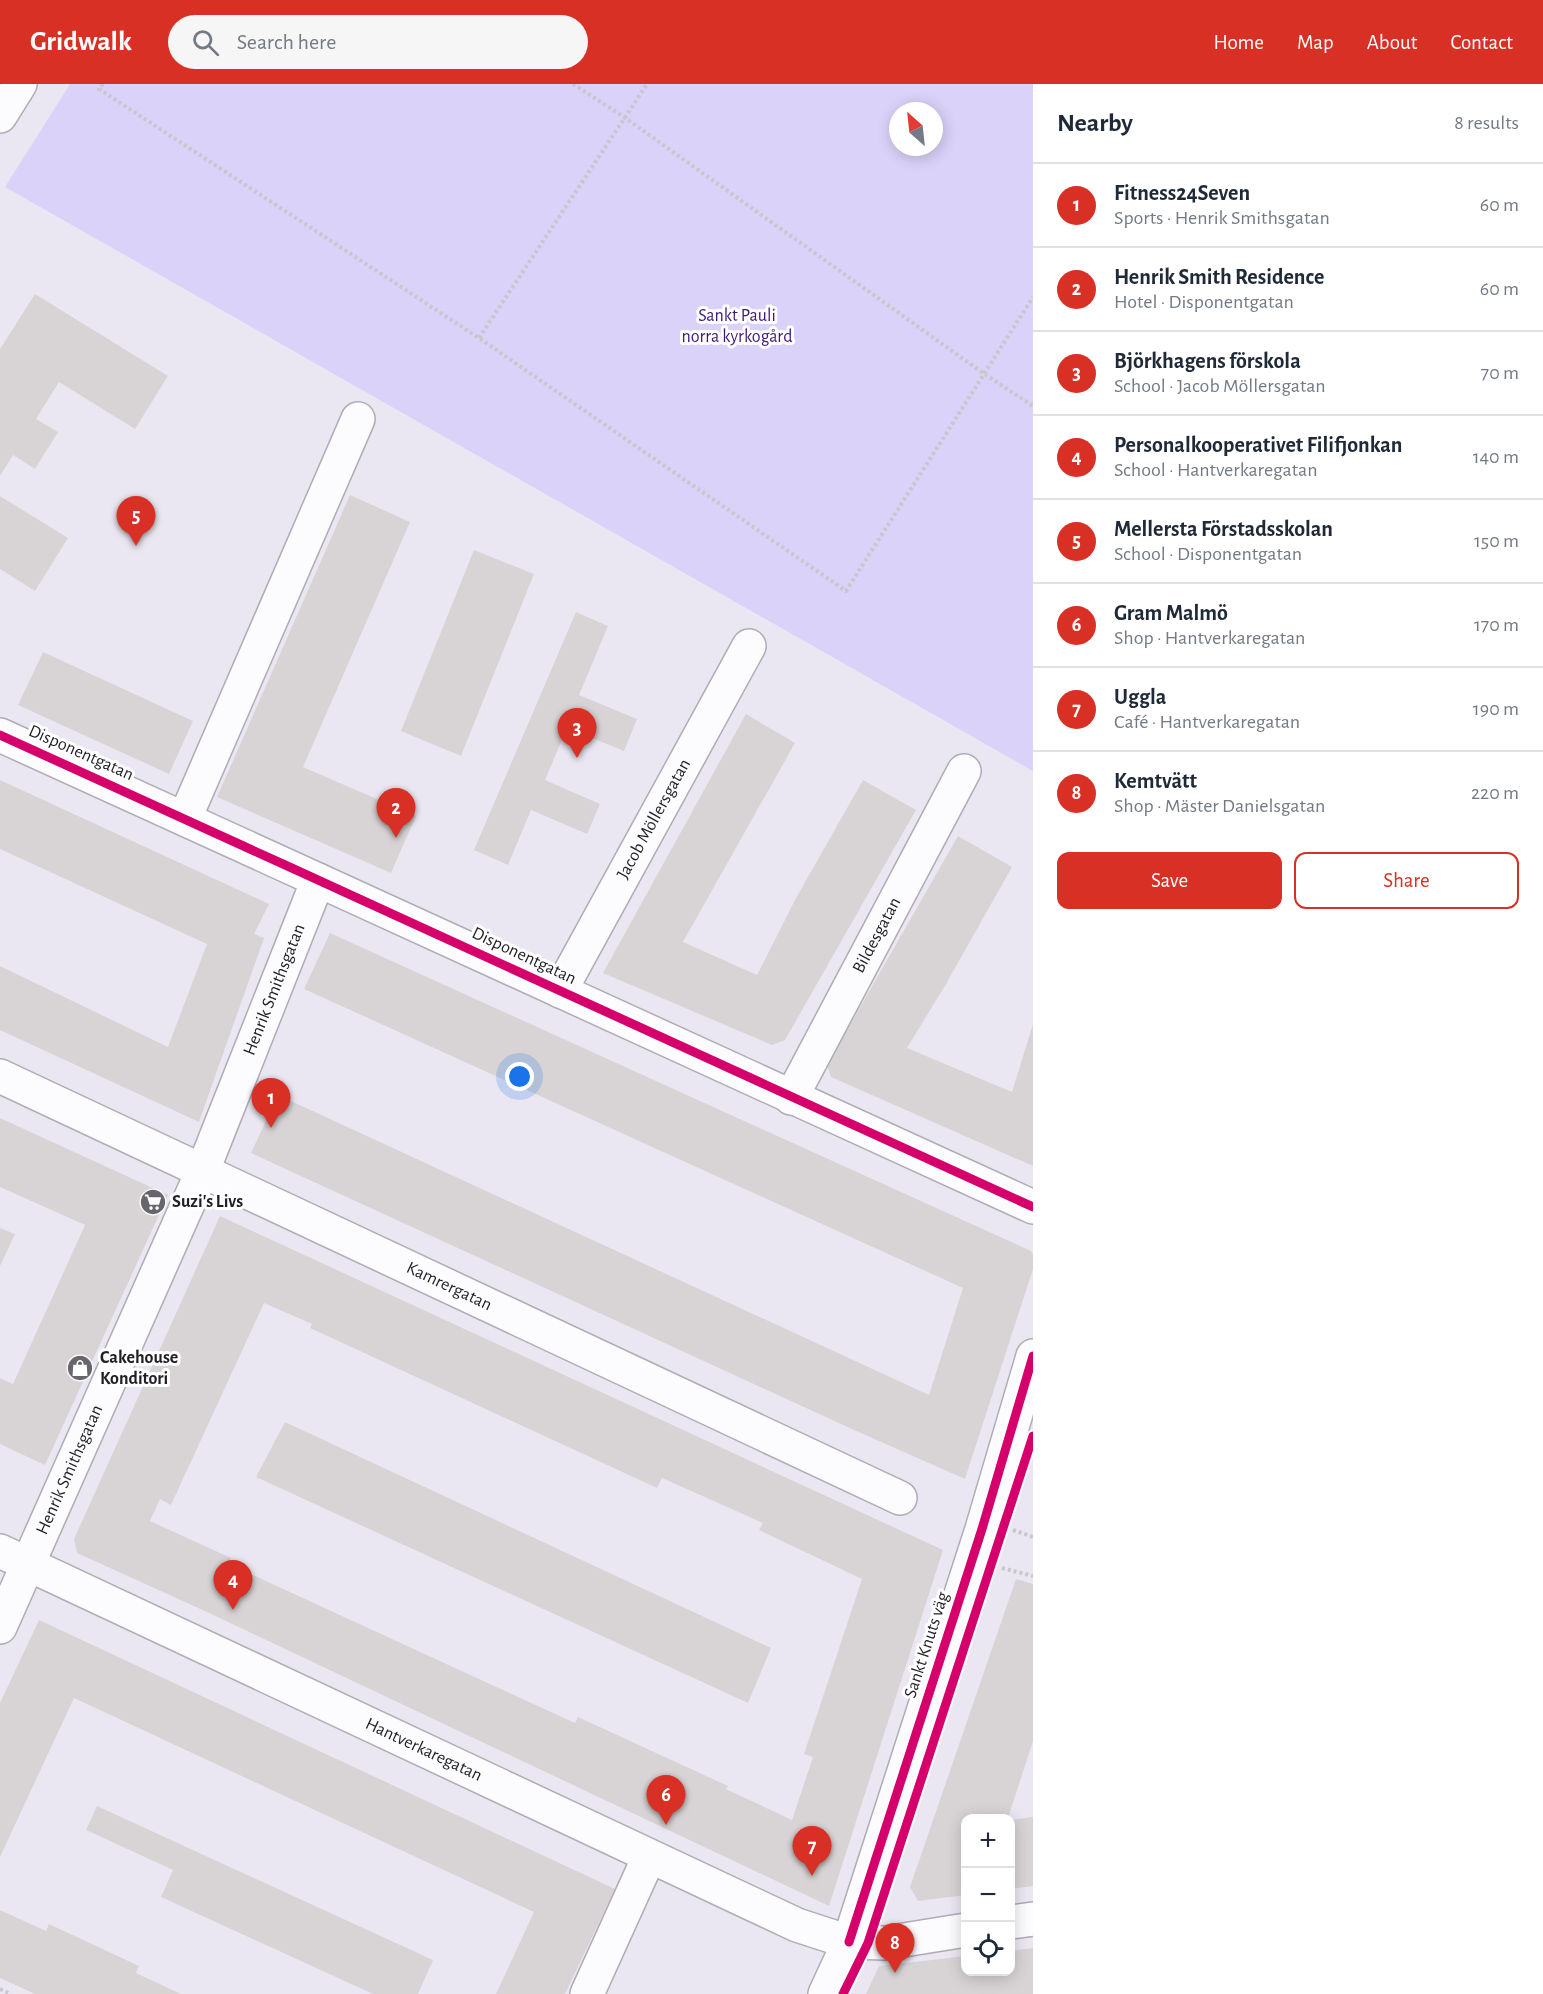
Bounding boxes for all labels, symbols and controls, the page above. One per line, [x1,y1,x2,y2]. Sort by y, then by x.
search box [168,15,588,69]
icon: search [189,26,222,59]
text: Gridwalk [30,28,132,56]
text: Search here [237,31,336,53]
text: Home [1213,32,1264,53]
text: Map [1297,32,1334,53]
text: About [1367,32,1417,53]
text: Contact [1450,32,1513,53]
north arrow [889,102,943,156]
text: Nearby [1057,110,1133,136]
text: 8 results [1454,113,1519,133]
text: Fitness24Seven [1114,182,1250,204]
text: 1 [1073,195,1080,215]
text: 60 m [1480,195,1519,215]
text: Sports · Henrik Smithsgatan [1114,208,1330,228]
text: Henrik Smith Residence [1114,266,1324,288]
text: 2 [1072,279,1081,299]
text: 60 m [1480,279,1519,299]
text: Hotel · Disponentgatan [1114,292,1294,312]
park label: Sankt Pauli norra kyrkogård [682,307,792,346]
text: Björkhagens förskola [1114,350,1301,372]
text: 3 [1072,363,1081,383]
text: 70 m [1481,363,1519,383]
text: School · Jacob Möllersgatan [1114,376,1326,396]
text: Personalkooperativet Filifjonkan [1114,434,1402,456]
text: 4 [1071,447,1082,467]
text: 140 m [1473,447,1519,467]
text: School · Hantverkaregatan [1114,460,1317,480]
pin: 5 [116,496,156,546]
text: Mellersta Förstadsskolan [1114,518,1333,540]
text: 5 [1072,531,1081,551]
text: 150 m [1474,531,1519,551]
text: School · Disponentgatan [1114,544,1302,564]
text: Gram Malmö [1114,602,1228,624]
text: 6 [1072,615,1081,635]
text: 170 m [1474,615,1519,635]
text: Shop · Hantverkaregatan [1114,628,1305,648]
text: Uggla [1114,686,1166,708]
text: 7 [1072,699,1081,719]
text: 190 m [1473,699,1519,719]
pin: 3 [558,708,596,758]
text: Café · Hantverkaregatan [1114,712,1300,732]
street label: Disponentgatan [26,722,136,784]
street label: Jacob Möllersgatan [614,756,694,882]
text: Kemtvätt [1114,770,1197,792]
text: 8 [1072,783,1081,803]
text: 220 m [1471,783,1519,803]
pin: 2 [376,788,416,838]
text: Shop · Mäster Danielsgatan [1114,796,1325,816]
button: Save [1057,852,1282,909]
button: Share [1294,852,1519,909]
street label: Bildesgatan [850,895,904,976]
street label: Henrik Smithsgatan [240,921,309,1058]
street label: Disponentgatan [469,924,579,988]
your location [505,1062,534,1091]
pin: 1 [252,1078,290,1128]
supermarket icon: Suzi's Livs [138,1187,168,1217]
place label: Suzi's Livs [172,1193,243,1211]
street label: Kamrergatan [404,1259,495,1314]
place label: Cakehouse Konditori [100,1349,178,1388]
shop icon: Cakehouse Konditori [65,1353,95,1383]
street label: Henrik Smithsgatan [33,1402,106,1537]
pin: 4 [214,1560,252,1610]
street label: Sankt Knuts väg [901,1590,953,1700]
street label: Hantverkaregatan [363,1715,485,1785]
pin: 6 [646,1776,686,1825]
map controls [961,1814,1015,1976]
button: + [961,1814,1015,1868]
pin: 7 [792,1826,832,1876]
button: − [961,1868,1015,1922]
button: locate [961,1922,1015,1976]
pin: 8 [876,1924,914,1973]

